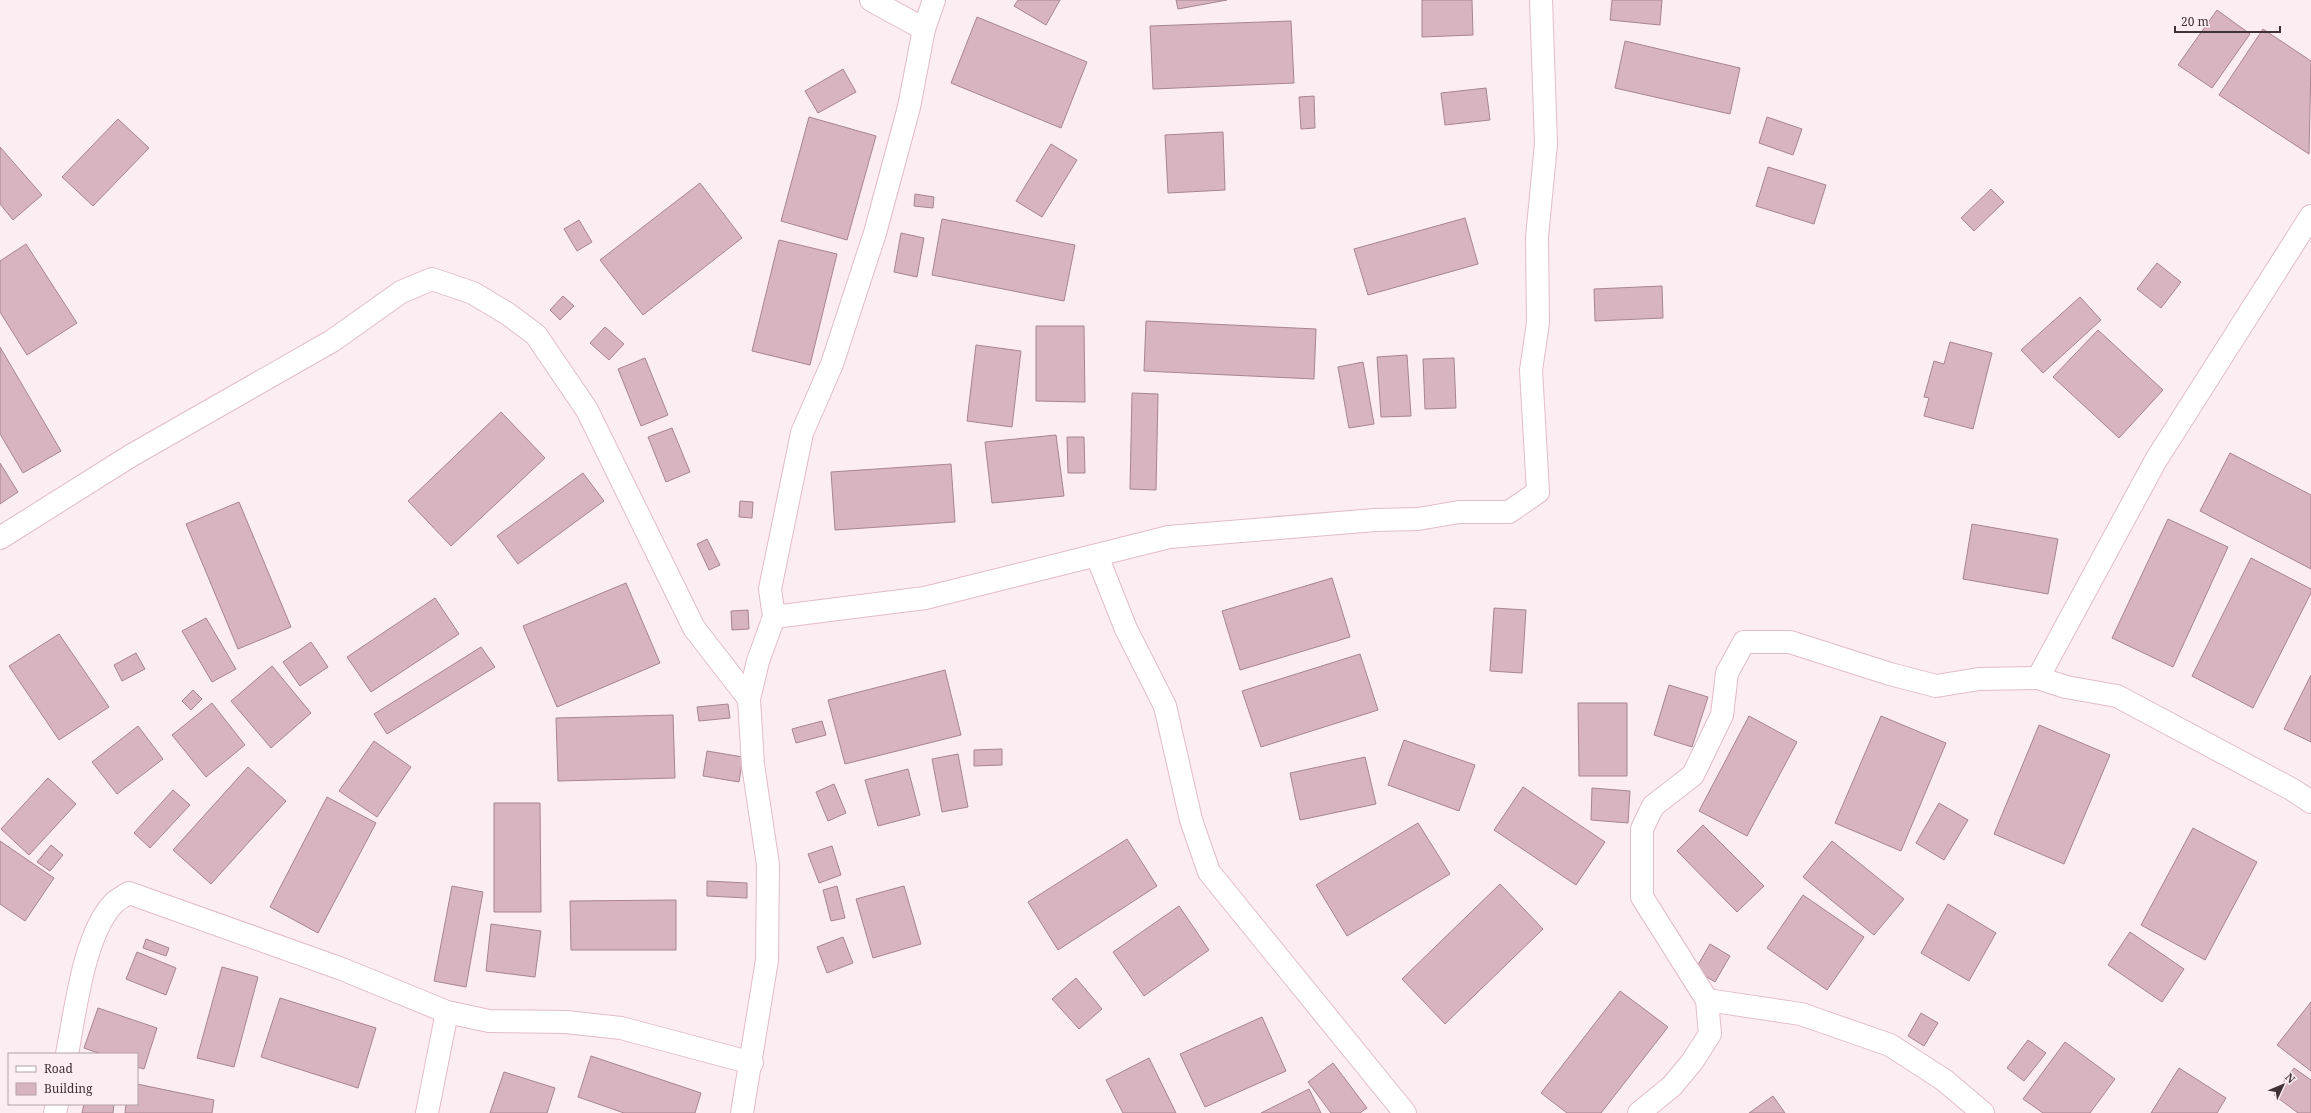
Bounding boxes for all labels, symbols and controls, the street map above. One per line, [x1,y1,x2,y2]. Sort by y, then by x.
scale bar [2175,8,2280,34]
text: 20 m [2181,13,2209,30]
legend [8,1053,138,1105]
text: Road [44,1060,74,1077]
north arrow [2263,1065,2303,1105]
text: N [2282,1069,2299,1086]
text: Building [44,1080,93,1097]

